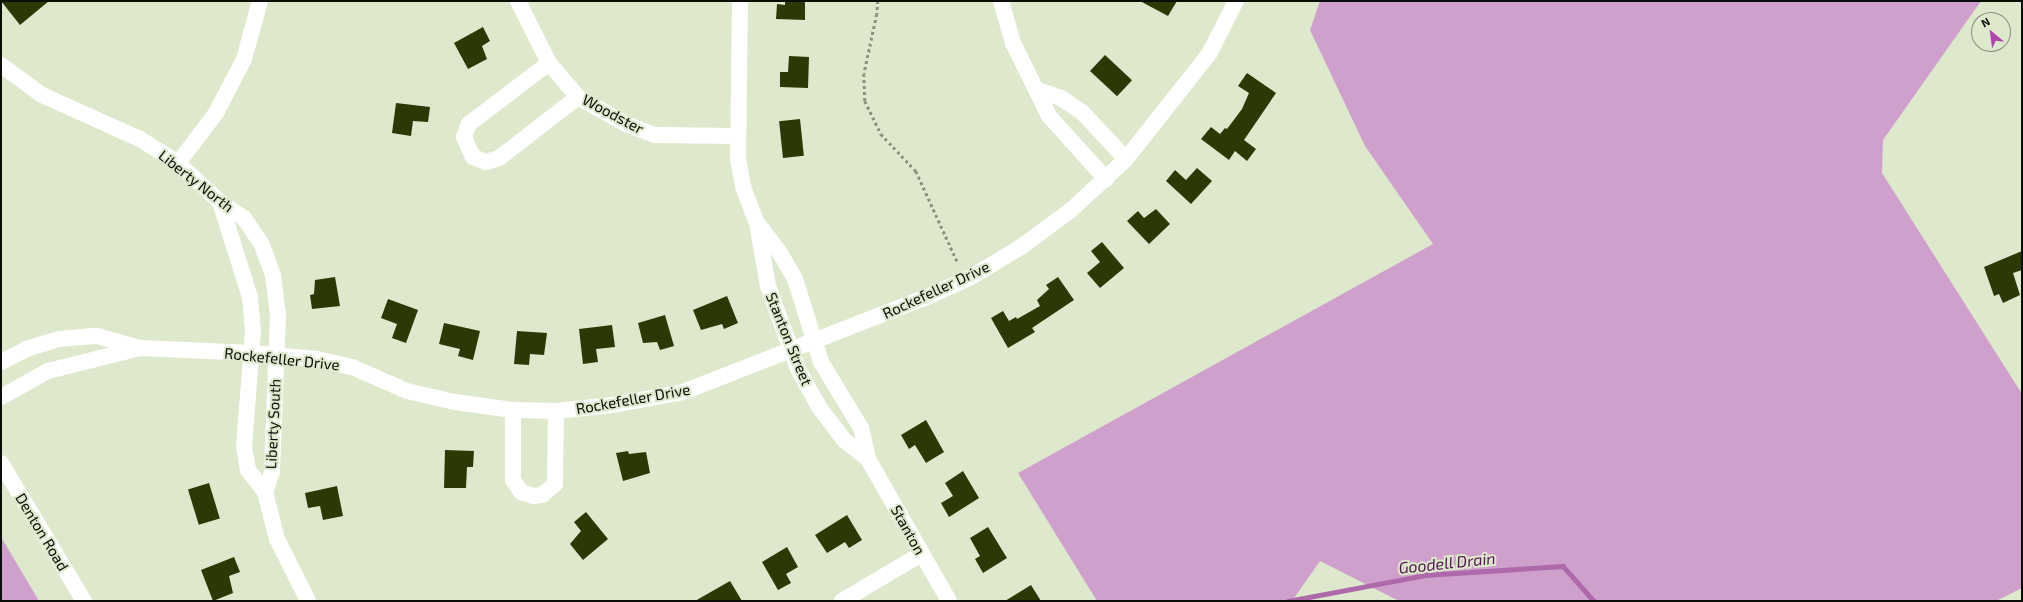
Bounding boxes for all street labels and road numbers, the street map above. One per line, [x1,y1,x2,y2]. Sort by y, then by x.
street label: Woodster [579,90,647,138]
street label: Liberty North [155,146,237,216]
street label: Rockefeller Drive [880,257,992,323]
street label: Stanton Street [762,290,816,388]
street label: Rockefeller Drive [223,344,341,374]
street label: Liberty South [262,378,284,470]
street label: Rockefeller Drive [574,380,692,418]
street label: Denton Road [12,490,72,574]
street label: Stanton [887,502,929,558]

